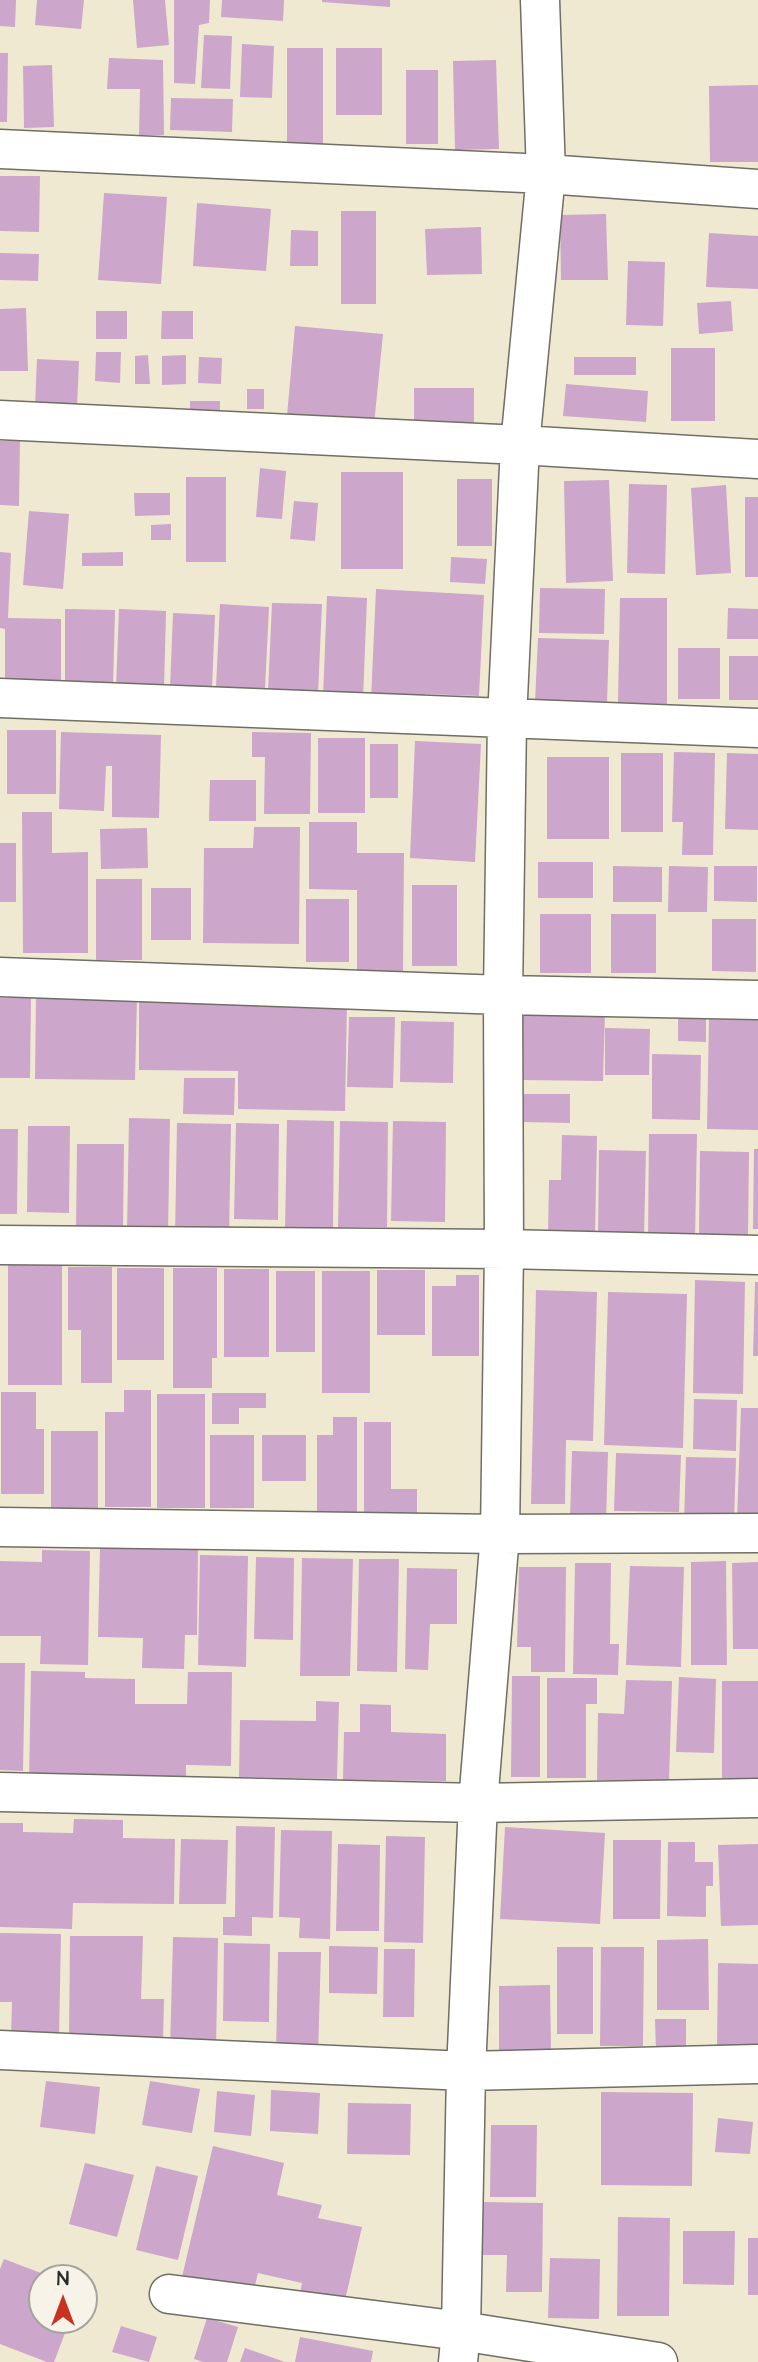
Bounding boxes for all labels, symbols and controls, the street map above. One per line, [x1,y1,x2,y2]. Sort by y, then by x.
north arrow [28,2264,98,2334]
text: N [57,2266,69,2293]

